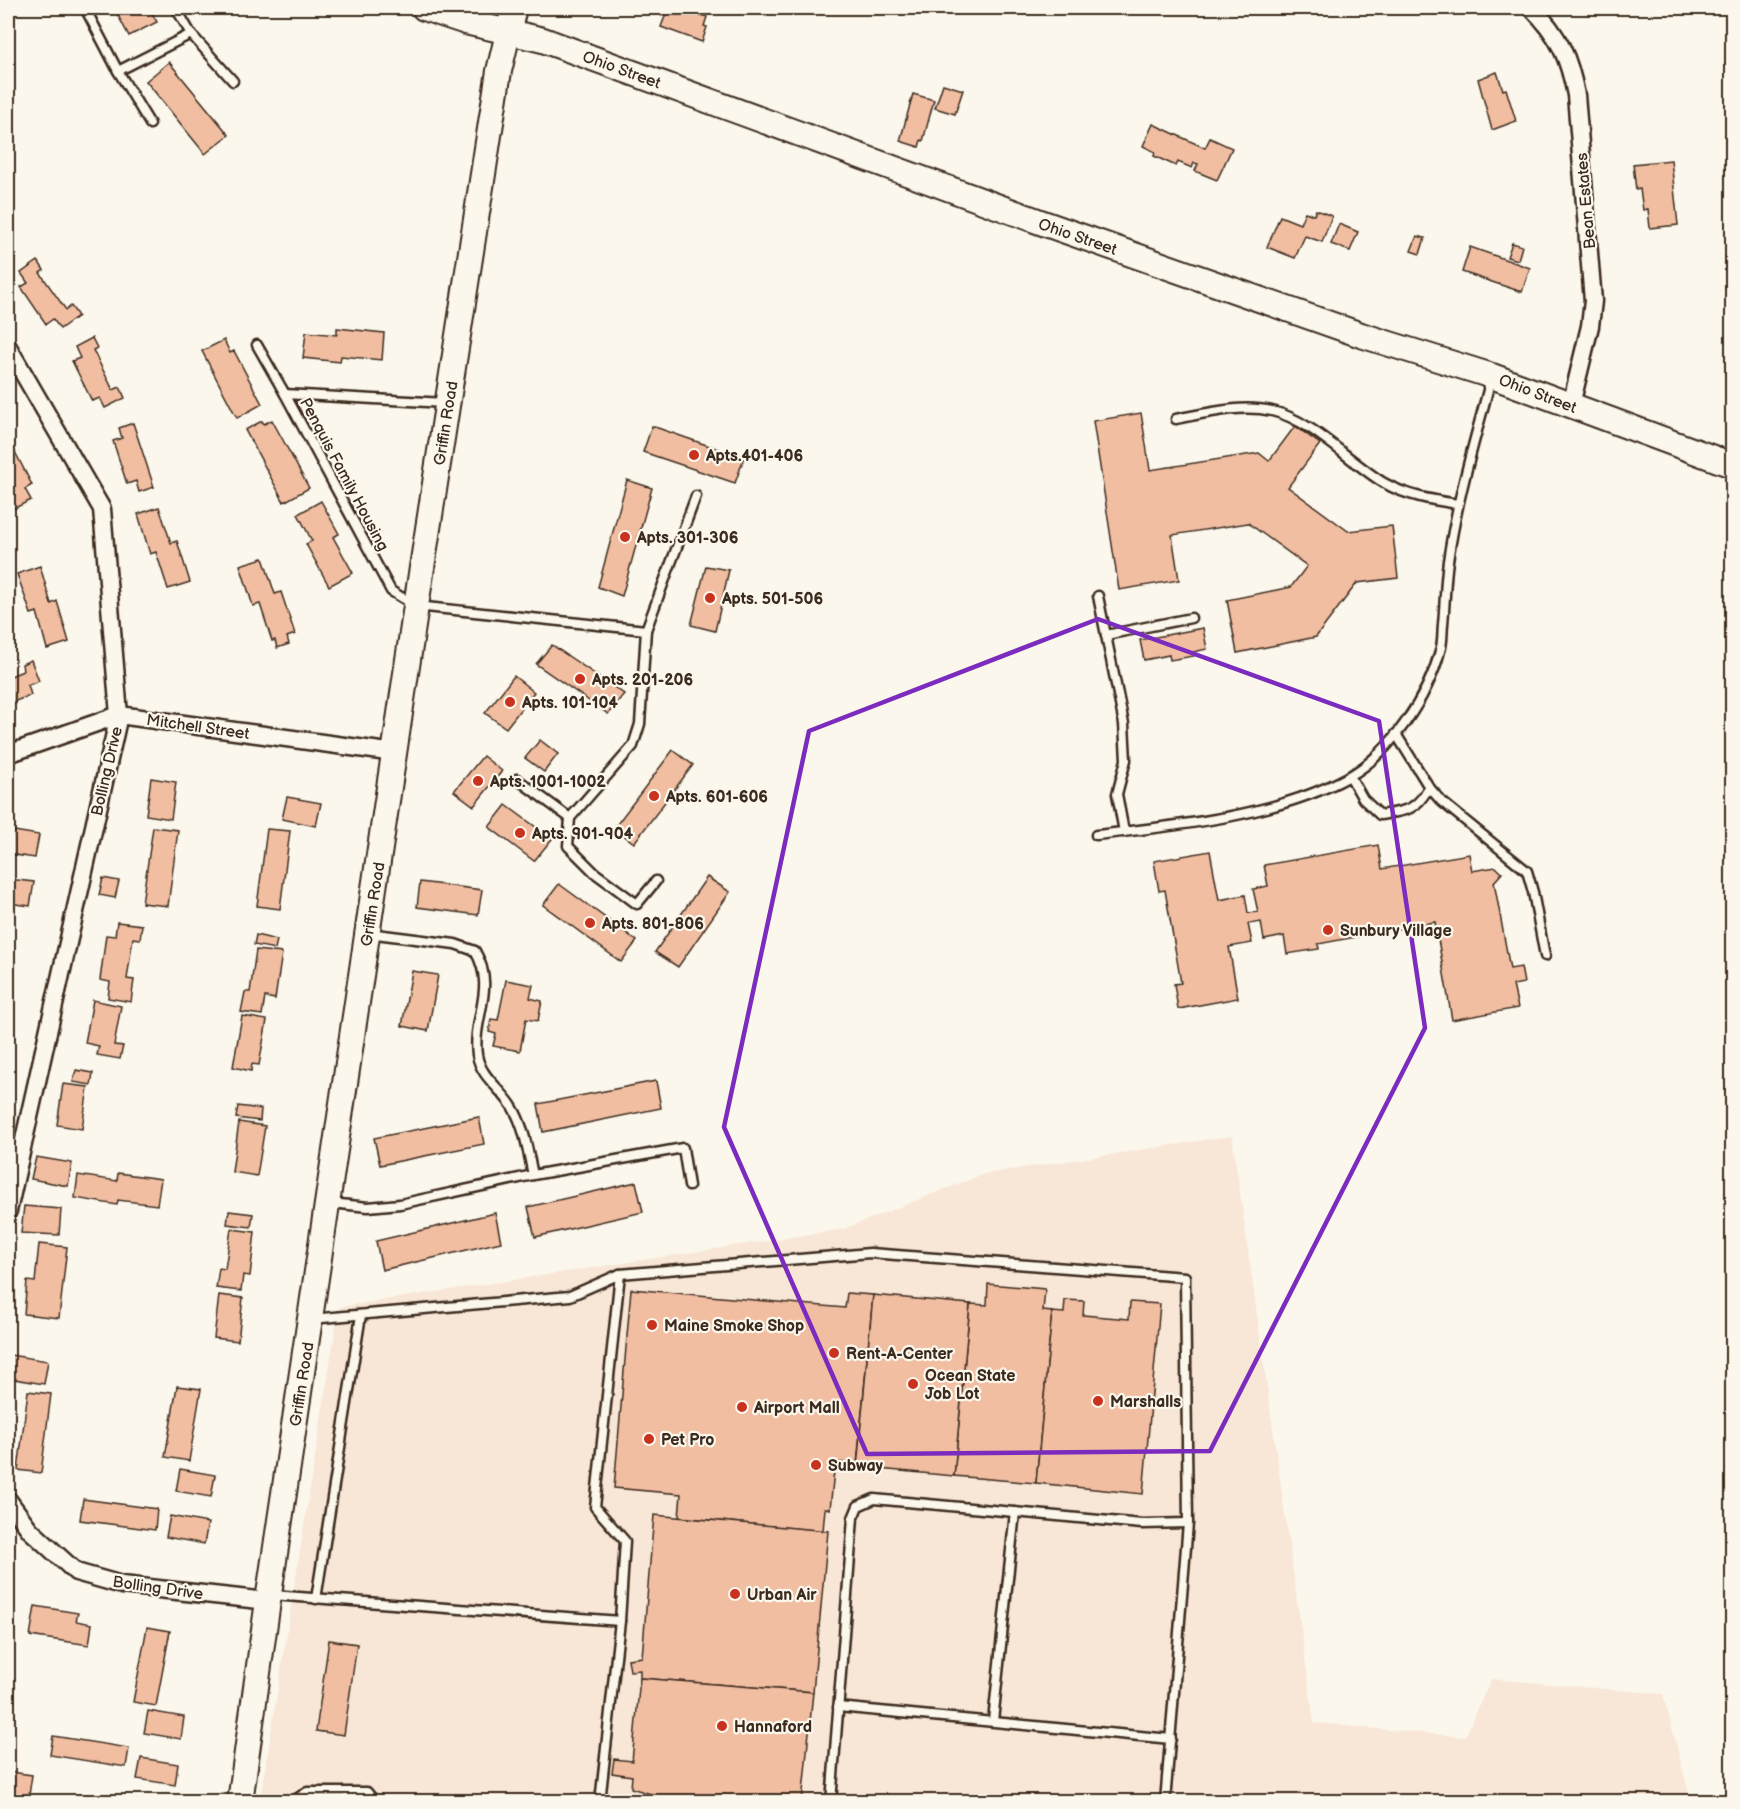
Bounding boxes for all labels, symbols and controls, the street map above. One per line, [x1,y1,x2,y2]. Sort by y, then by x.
street label: Ohio Street [580,47,663,93]
street label: Bean Estates [1573,152,1600,250]
street label: Ohio Street [1036,215,1119,260]
street label: Ohio Street [1496,371,1579,418]
street label: Griffin Road [430,380,463,467]
street label: Penquis Family Housing [295,395,392,555]
place label: Apts.401-406 [705,447,803,466]
marker: Apts.401-406 [687,448,701,462]
place label: Apts. 301-306 [636,529,739,548]
marker: Apts. 301-306 [618,530,632,544]
place label: Apts. 501-506 [721,590,823,609]
marker: Apts. 501-506 [703,591,717,605]
place label: Apts. 201-206 [591,671,694,690]
marker: Apts. 201-206 [573,672,587,686]
place label: Apts. 101-104 [521,694,618,713]
marker: Apts. 101-104 [503,695,517,709]
street label: Mitchell Street [145,711,251,744]
street label: Bolling Drive [88,724,127,818]
place label: Apts. 1001-1002 [489,773,606,792]
marker: Apts. 1001-1002 [471,774,485,788]
place label: Apts. 601-606 [665,788,768,807]
marker: Apts. 601-606 [647,789,661,803]
place label: Apts. 901-904 [531,825,634,844]
marker: Apts. 901-904 [513,826,527,840]
street label: Griffin Road [357,861,390,948]
place label: Apts. 801-806 [601,915,704,934]
marker: Apts. 801-806 [583,916,597,930]
place label: Sunbury Village [1340,922,1452,941]
marker: Sunbury Village [1321,923,1335,937]
place label: Maine Smoke Shop [664,1317,804,1336]
marker: Maine Smoke Shop [645,1318,659,1332]
street label: Griffin Road [286,1341,319,1428]
place label: Rent-A-Center [846,1345,954,1364]
marker: Rent-A-Center [827,1346,841,1360]
place label: Ocean State Job Lot [925,1367,1015,1404]
marker: Ocean State Job Lot [906,1377,920,1391]
place label: Marshalls [1110,1393,1181,1412]
marker: Marshalls [1091,1394,1105,1408]
place label: Airport Mall [753,1399,840,1418]
marker: Airport Mall [735,1400,749,1414]
place label: Pet Pro [661,1431,714,1450]
marker: Pet Pro [642,1432,656,1446]
place label: Subway [828,1457,884,1476]
marker: Subway [809,1458,823,1472]
street label: Bolling Drive [111,1573,205,1604]
place label: Urban Air [747,1586,817,1605]
marker: Urban Air [728,1587,742,1601]
place label: Hannaford [734,1718,812,1737]
marker: Hannaford [715,1719,729,1733]

